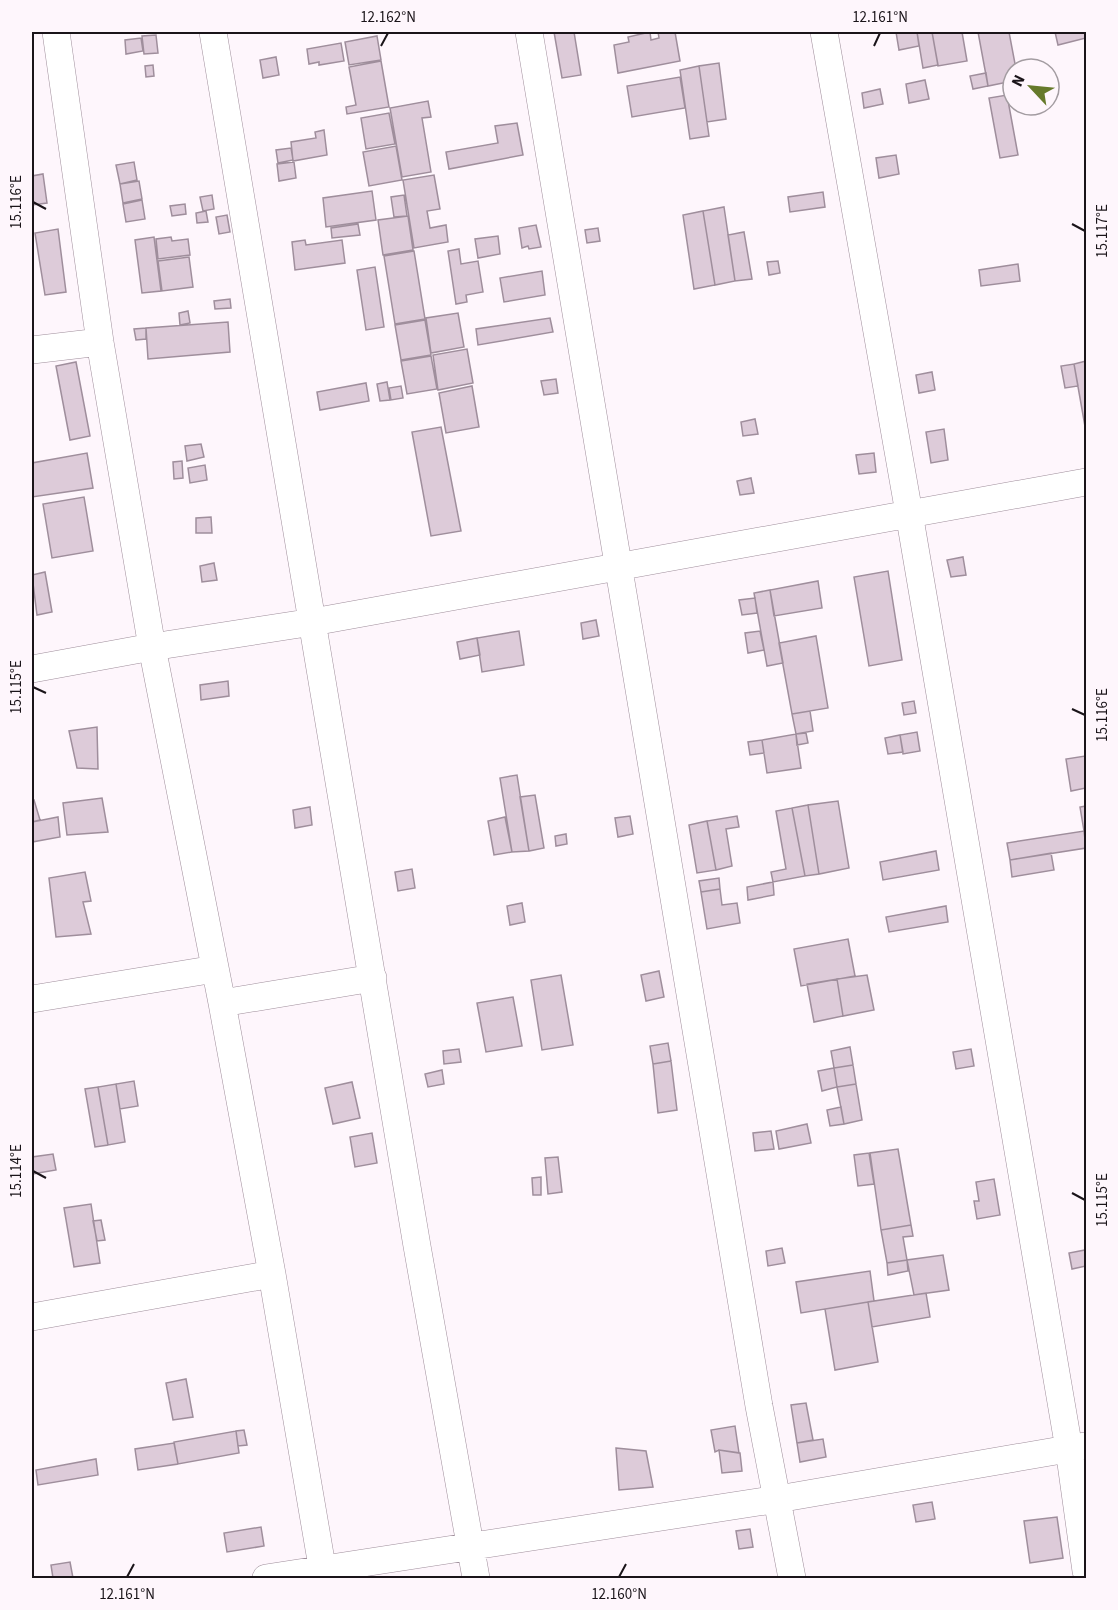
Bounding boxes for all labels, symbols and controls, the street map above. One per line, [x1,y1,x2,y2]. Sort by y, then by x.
text: 12.162°N [360,7,416,28]
text: 12.161°N [852,7,908,28]
north arrow [1001,57,1061,117]
text: N [1006,71,1031,90]
text: 15.116°E [6,175,27,229]
text: 15.117°E [1092,204,1113,258]
text: 15.115°E [6,660,27,714]
text: 15.116°E [1092,688,1113,742]
text: 15.114°E [6,1144,27,1198]
text: 15.115°E [1092,1173,1113,1227]
text: 12.161°N [99,1584,155,1605]
text: 12.160°N [591,1584,647,1605]

